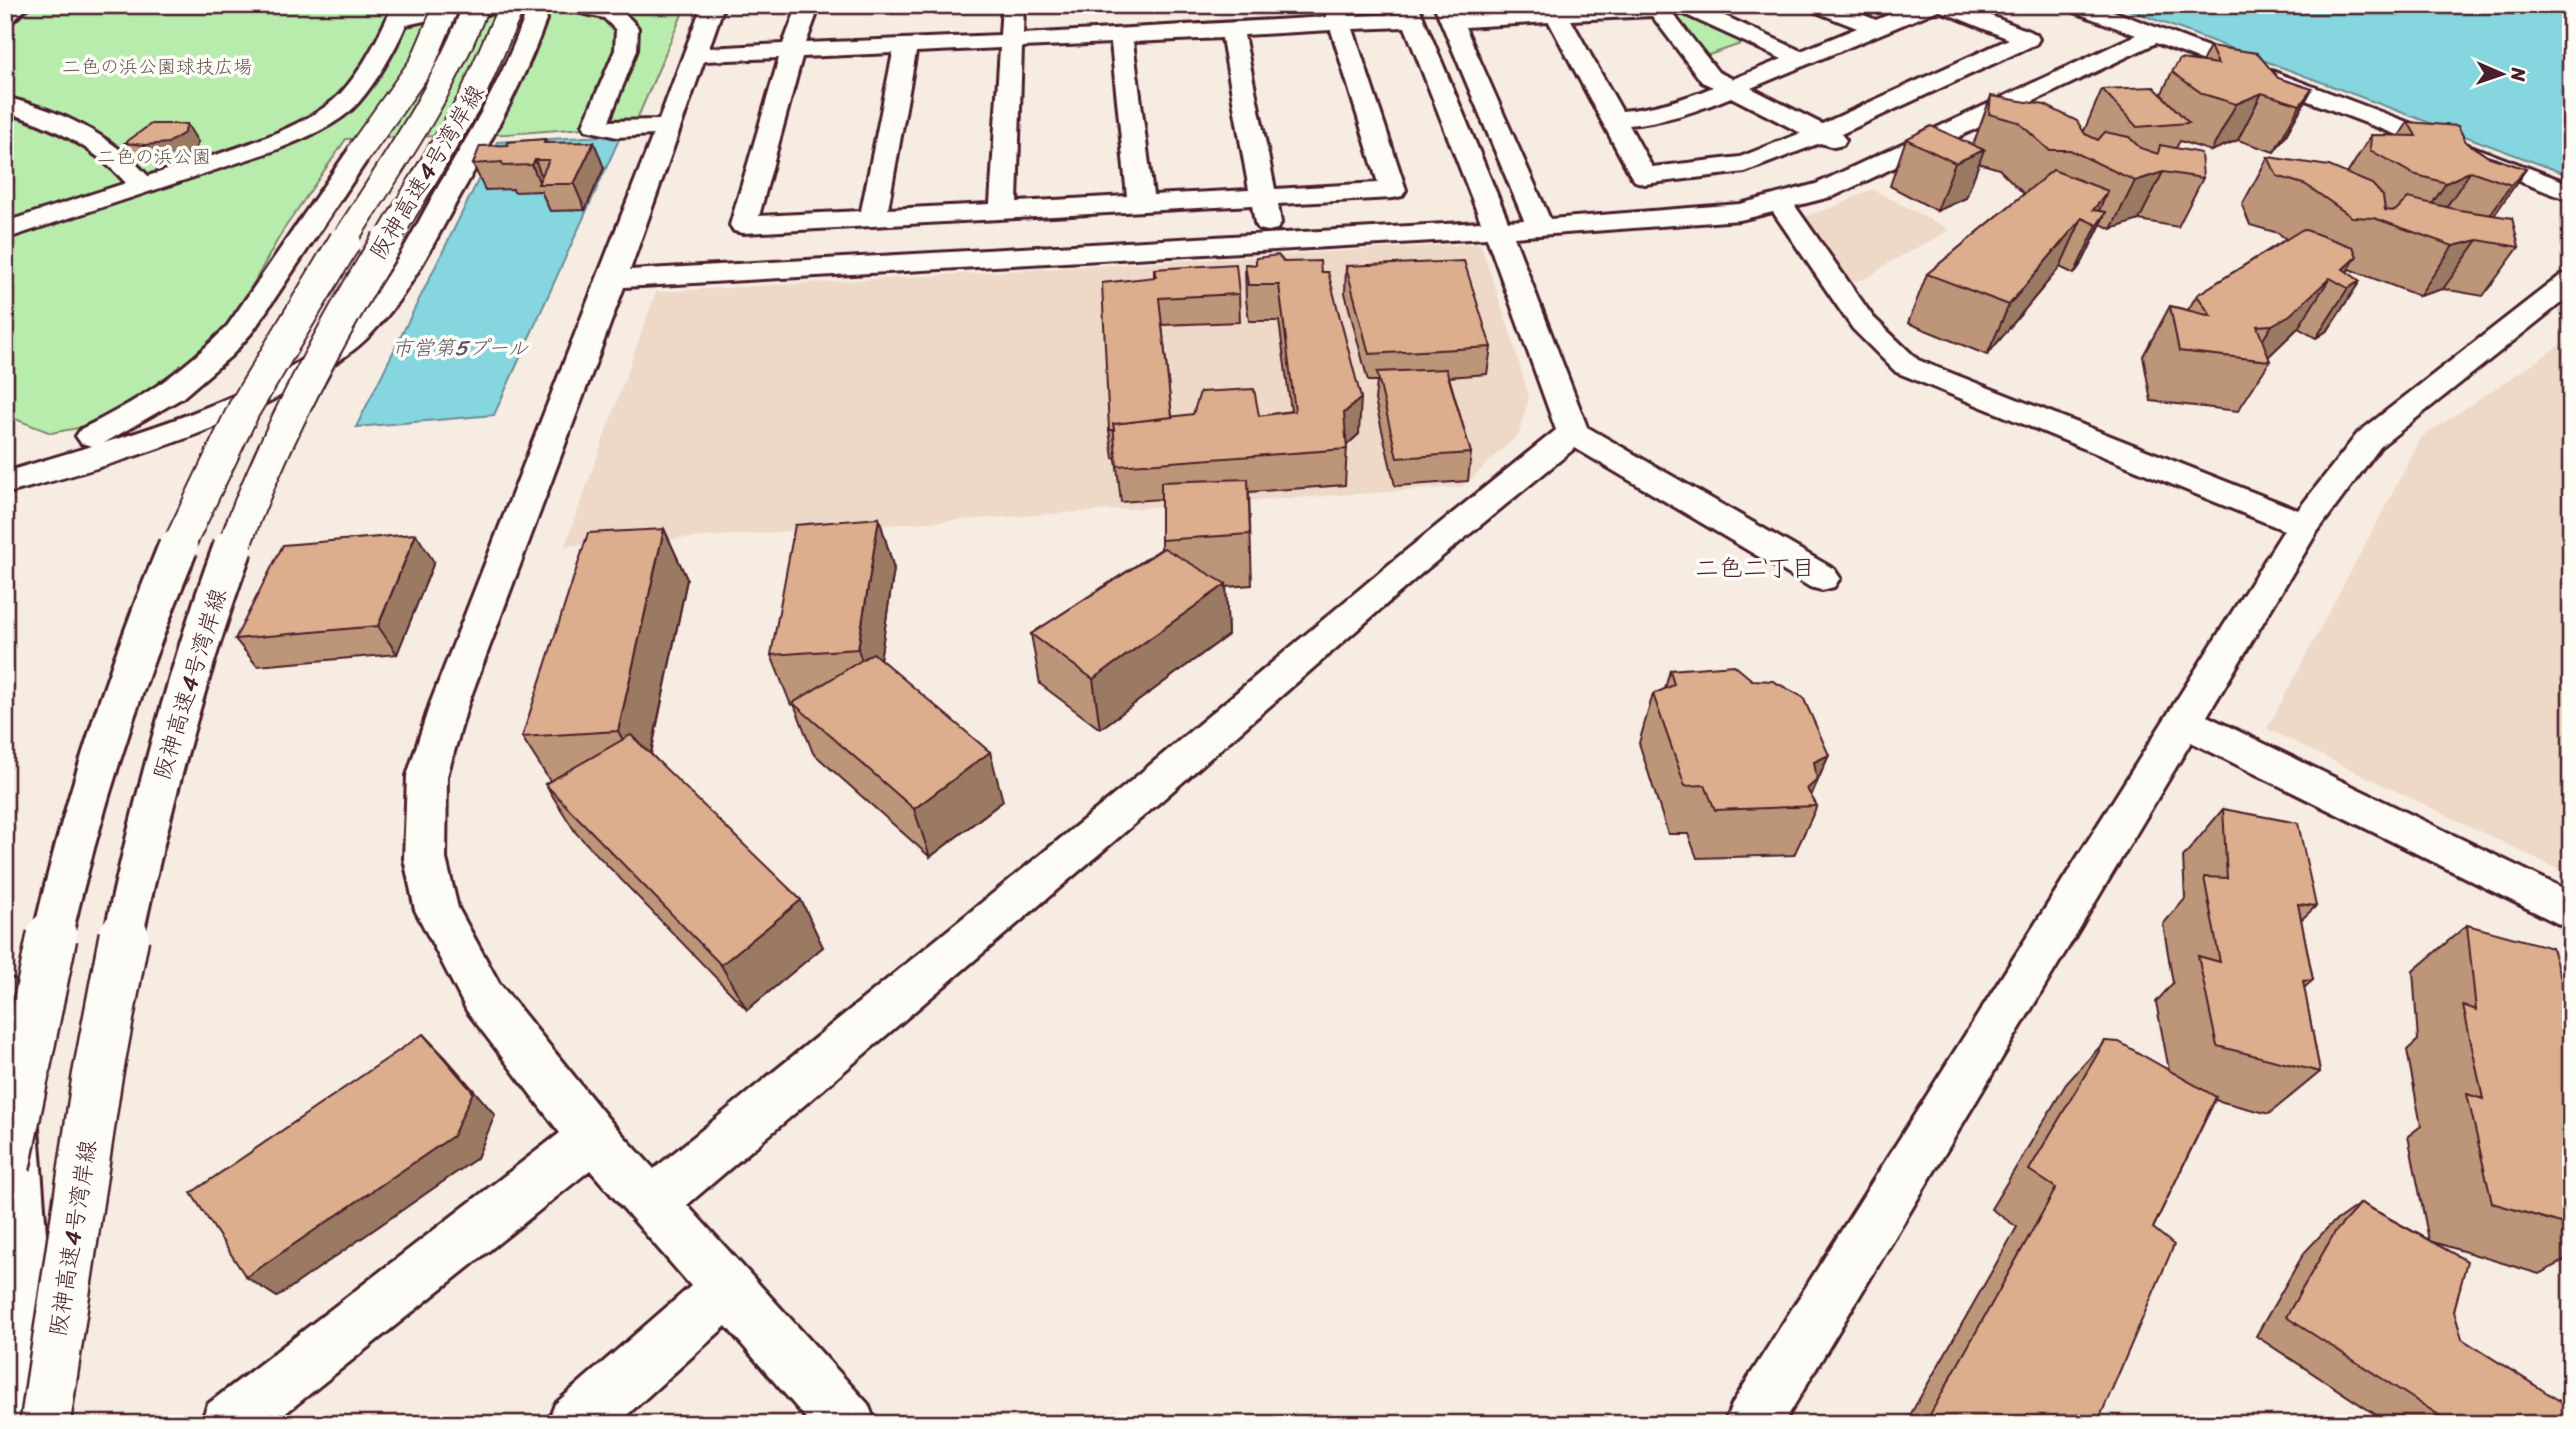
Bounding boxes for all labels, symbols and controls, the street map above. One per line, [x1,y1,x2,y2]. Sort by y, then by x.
north arrow [2468,38,2538,108]
park label: 二色の浜公園球技広場 [62,50,252,83]
text: N [2502,66,2535,83]
street label: 阪神高速4号湾岸線 [358,76,496,268]
park label: 二色の浜公園 [97,140,211,173]
water label: 市営第5プール [392,329,529,367]
district label: 二色二丁目 [1695,547,1815,589]
street label: 阪神高速4号湾岸線 [141,583,239,785]
street label: 阪神高速4号湾岸線 [37,1137,109,1339]

